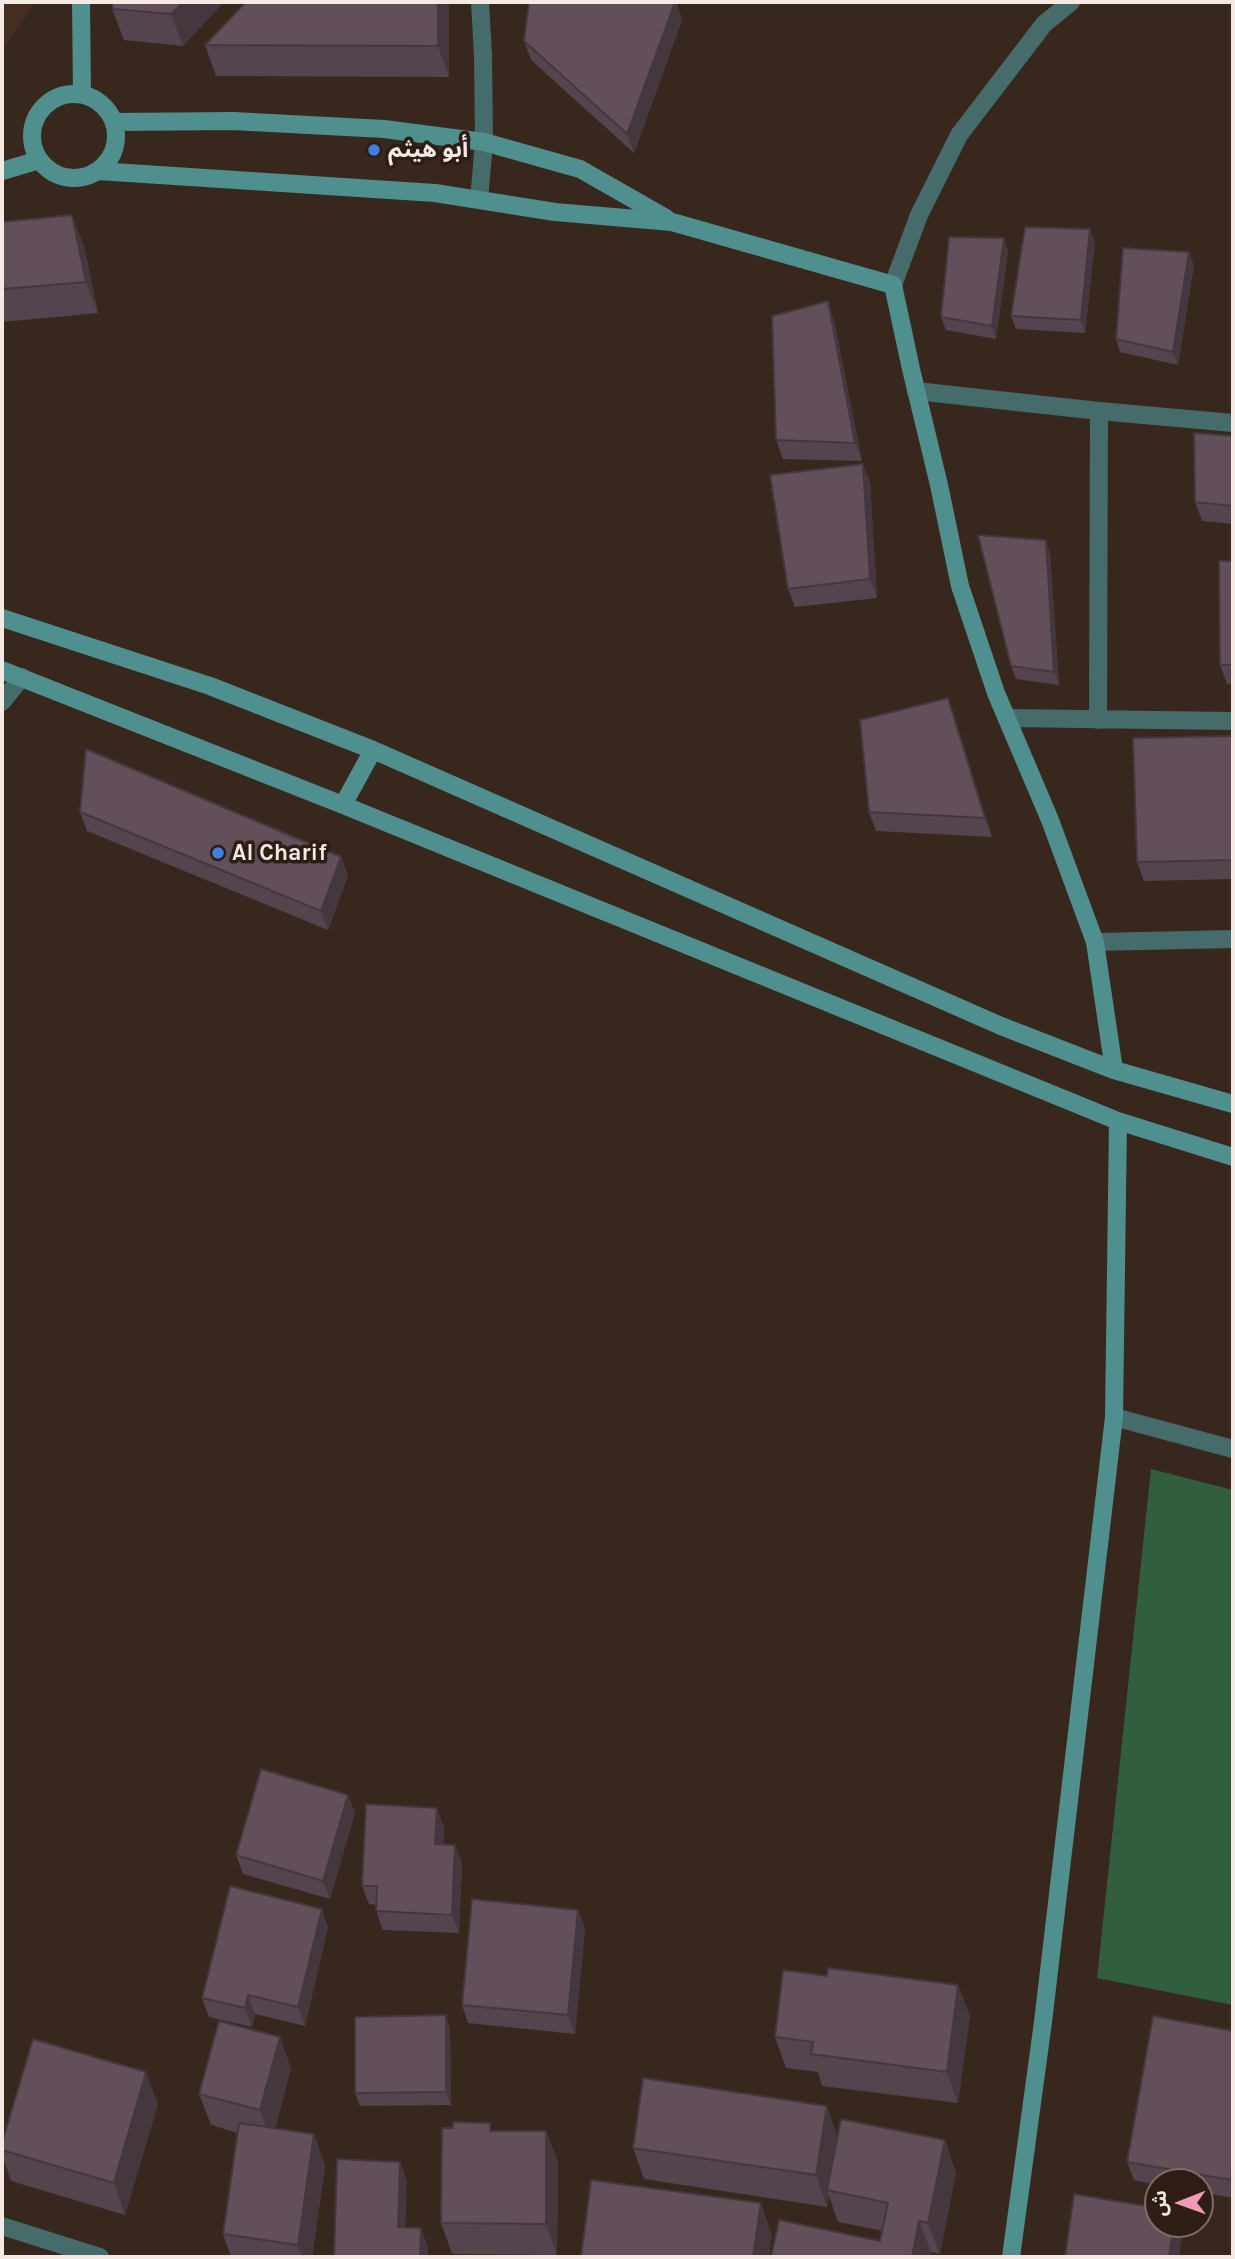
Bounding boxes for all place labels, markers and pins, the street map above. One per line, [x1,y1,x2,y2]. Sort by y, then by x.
place label: أبو هيثم [388,136,468,164]
marker: أبو هيثم [366,142,382,158]
place label: Al Charif [232,839,327,867]
marker: Al Charif [210,845,226,861]

